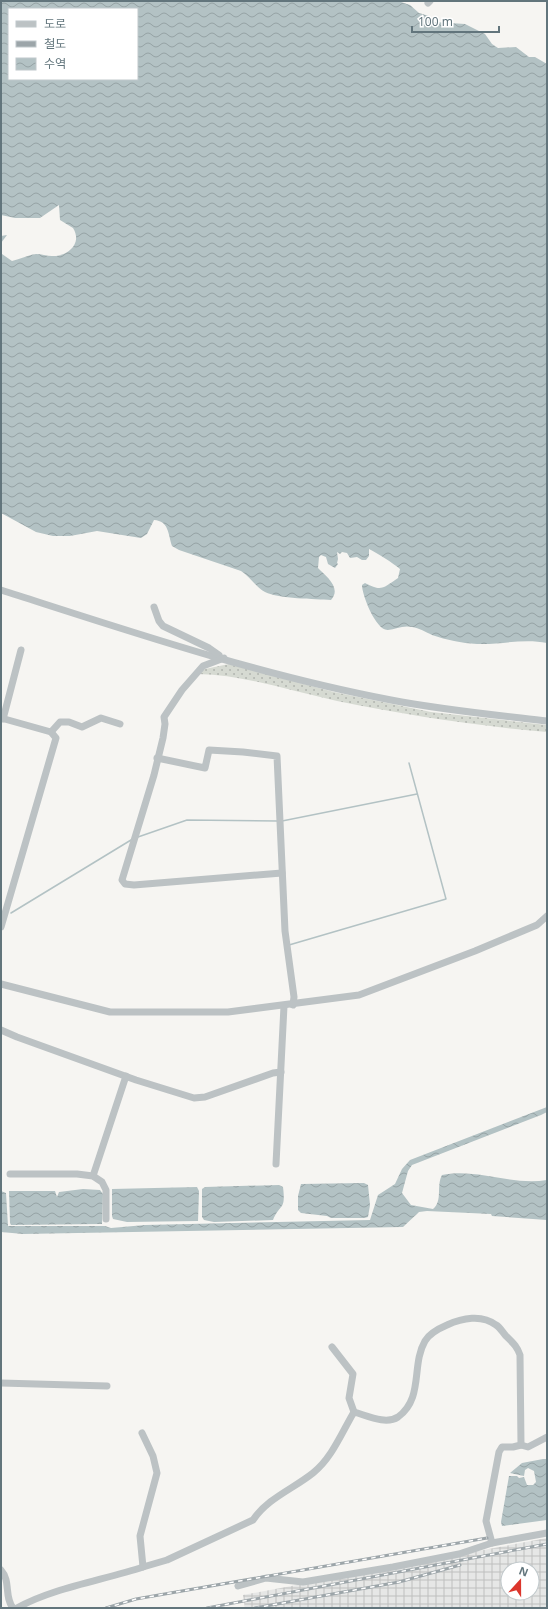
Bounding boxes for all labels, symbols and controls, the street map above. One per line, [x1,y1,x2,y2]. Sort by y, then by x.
legend [8,8,138,80]
scale bar [412,8,499,34]
text: 100 m [418,13,453,30]
text: 도로 [44,15,66,32]
text: 철도 [44,35,66,52]
text: 수역 [44,55,66,72]
north arrow [500,1561,540,1601]
text: N [517,1563,531,1580]

